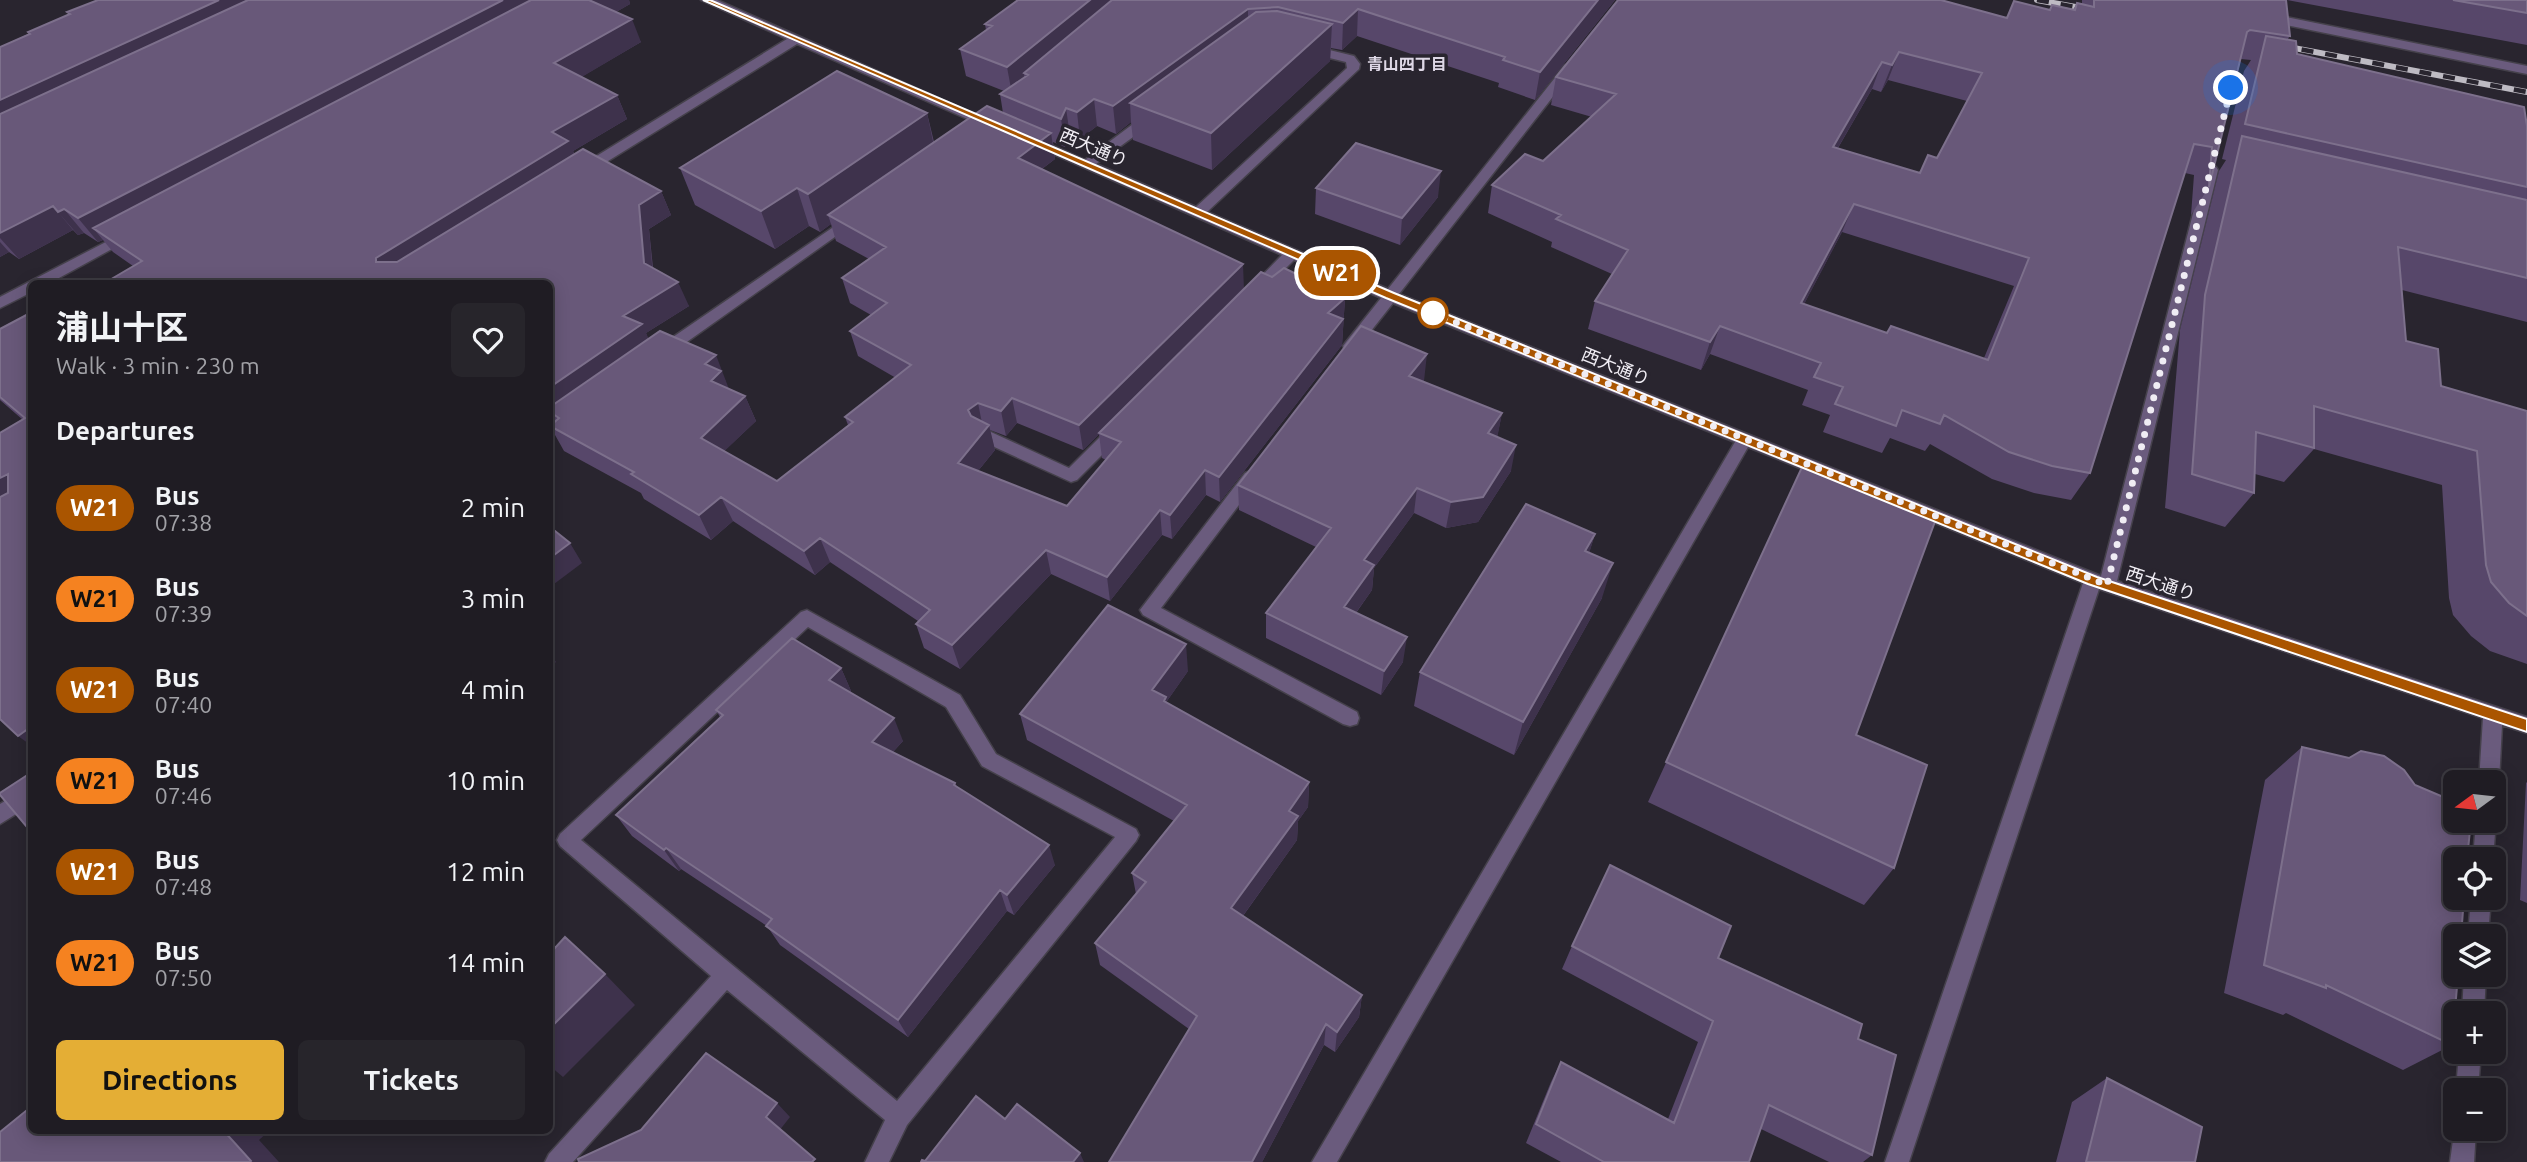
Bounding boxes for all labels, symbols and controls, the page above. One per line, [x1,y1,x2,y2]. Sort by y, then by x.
district label: 青山四丁目 [1367,55,1447,73]
your location [2213,70,2248,105]
street label: 西大通り [1057,124,1131,170]
line badge: W21 [1297,250,1377,296]
text: W21 [1312,259,1362,286]
unlabelled marker [1418,298,1448,328]
button: heart [451,303,525,377]
text: 浦山十区 [56,308,188,345]
street label: 西大通り [1579,343,1653,389]
text: Walk · 3 min · 230 m [56,353,260,378]
text: Departures [56,416,194,445]
text: Bus [155,481,199,510]
text: 2 min [461,493,525,522]
text: W21 [70,494,120,521]
text: 07:38 [155,510,212,535]
street label: 西大通り [2124,562,2198,604]
text: Bus [155,572,199,601]
text: 3 min [461,584,525,613]
text: W21 [70,585,120,612]
text: 07:39 [155,601,212,626]
text: Bus [155,663,199,692]
text: 4 min [461,675,525,704]
text: W21 [70,676,120,703]
text: 07:40 [155,692,212,717]
text: Bus [155,754,199,783]
text: 10 min [446,766,525,795]
text: W21 [70,767,120,794]
north arrow [2443,770,2506,833]
map controls [2443,770,2506,1141]
text: 07:46 [155,783,212,808]
text: Bus [155,845,199,874]
button: locate [2443,847,2506,910]
text: 12 min [446,857,525,886]
text: W21 [70,858,120,885]
text: 07:48 [155,874,212,899]
button: layers [2443,924,2506,987]
text: Bus [155,936,199,965]
text: 14 min [446,948,525,977]
text: W21 [70,949,120,976]
text: 07:50 [155,965,212,990]
button: + [2443,1001,2506,1064]
button: Directions [56,1040,284,1120]
button: Tickets [298,1040,525,1120]
button: − [2443,1078,2506,1141]

